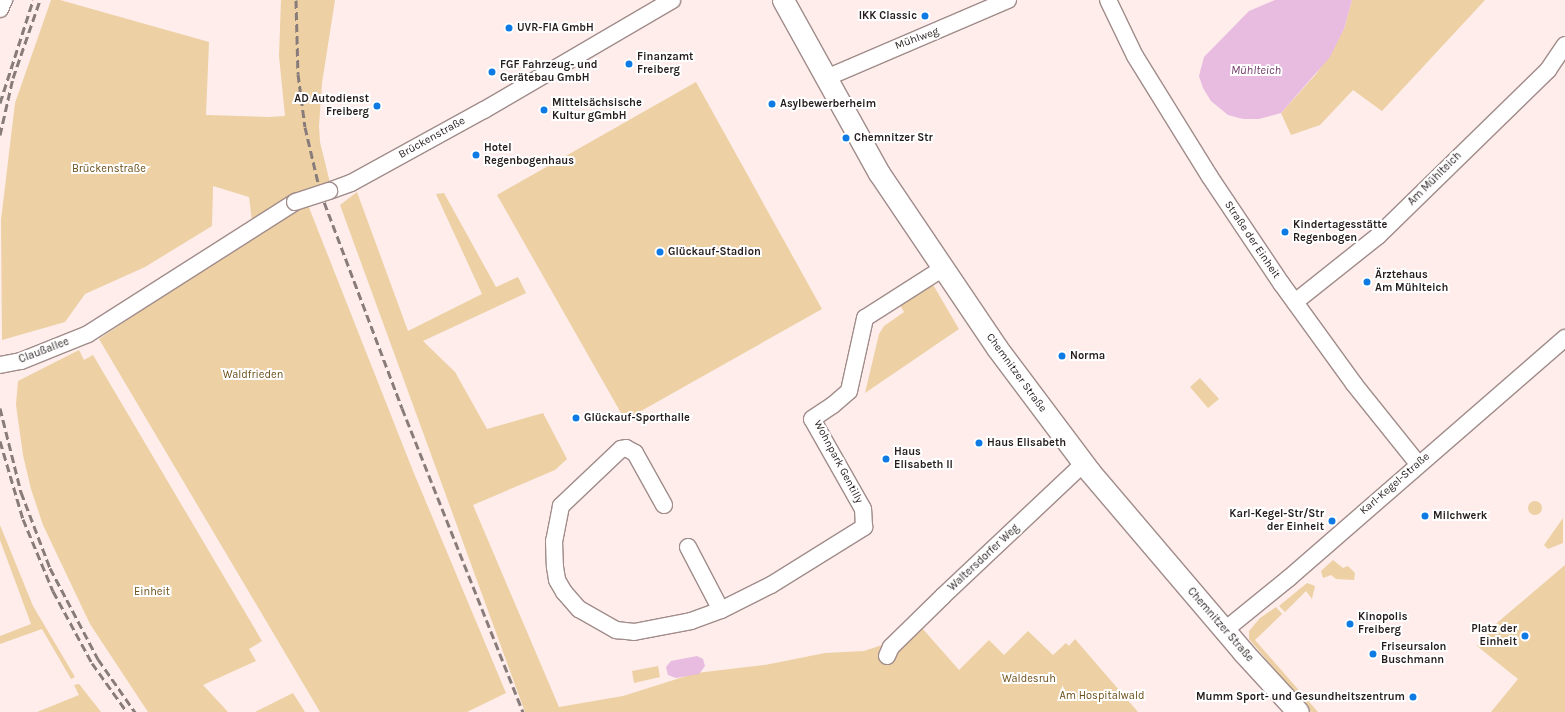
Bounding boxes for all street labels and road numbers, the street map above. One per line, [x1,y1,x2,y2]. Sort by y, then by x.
street label: Mühlweg [893,25,941,53]
street label: Brückenstraße [396,114,468,162]
street label: Am Mühlteich [1405,149,1465,209]
street label: Straße der Einheit [1221,199,1283,281]
street label: Chemnitzer Straße [983,331,1049,415]
street label: Claußallee [17,335,71,367]
street label: Wohnpark Gentilly [811,418,865,506]
street label: Karl-Kegel-Straße [1357,450,1433,518]
street label: Waltersdorfer Weg [946,522,1022,594]
street label: Chemnitzer Straße [1184,585,1256,665]

